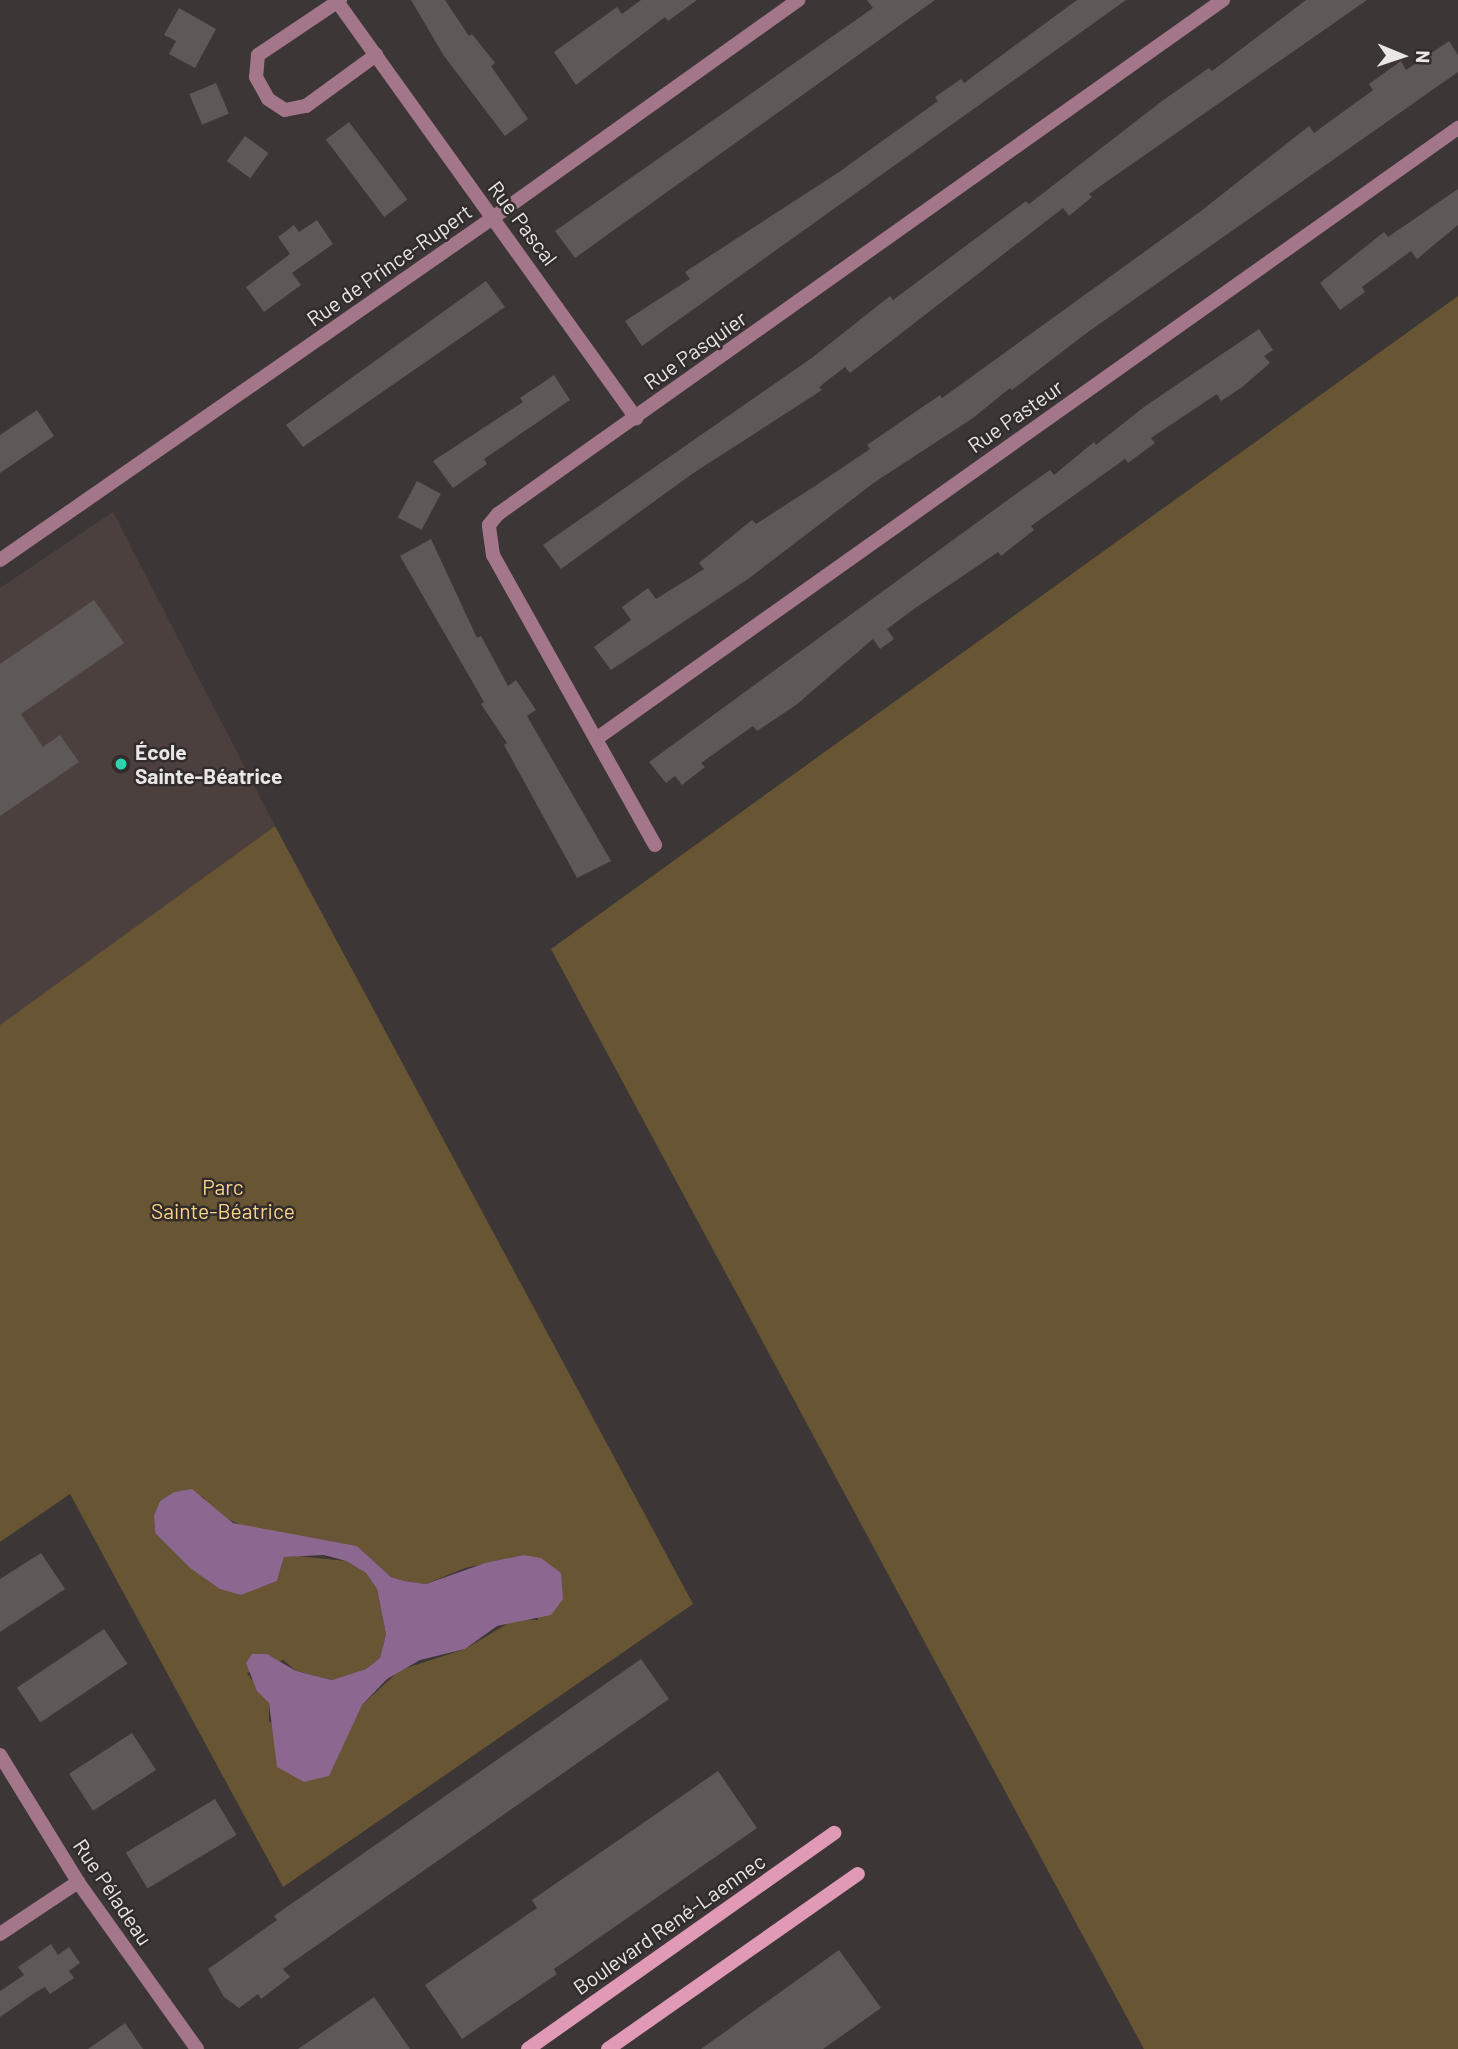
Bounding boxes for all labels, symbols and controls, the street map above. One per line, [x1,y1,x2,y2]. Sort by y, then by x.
north arrow [1367,21,1437,91]
text: N [1412,50,1435,63]
street label: Rue Pascal [483,176,563,270]
street label: Rue de Prince-Rupert [302,199,476,331]
street label: Rue Pasquier [639,305,751,395]
street label: Rue Pasteur [963,374,1067,458]
place label: École Sainte-Béatrice [135,739,282,789]
marker: École Sainte-Béatrice [113,756,129,772]
park label: Parc Sainte-Béatrice [151,1174,295,1224]
street label: Rue Péladeau [68,1834,158,1950]
street label: Boulevard René-Laennec [568,1848,770,2000]

